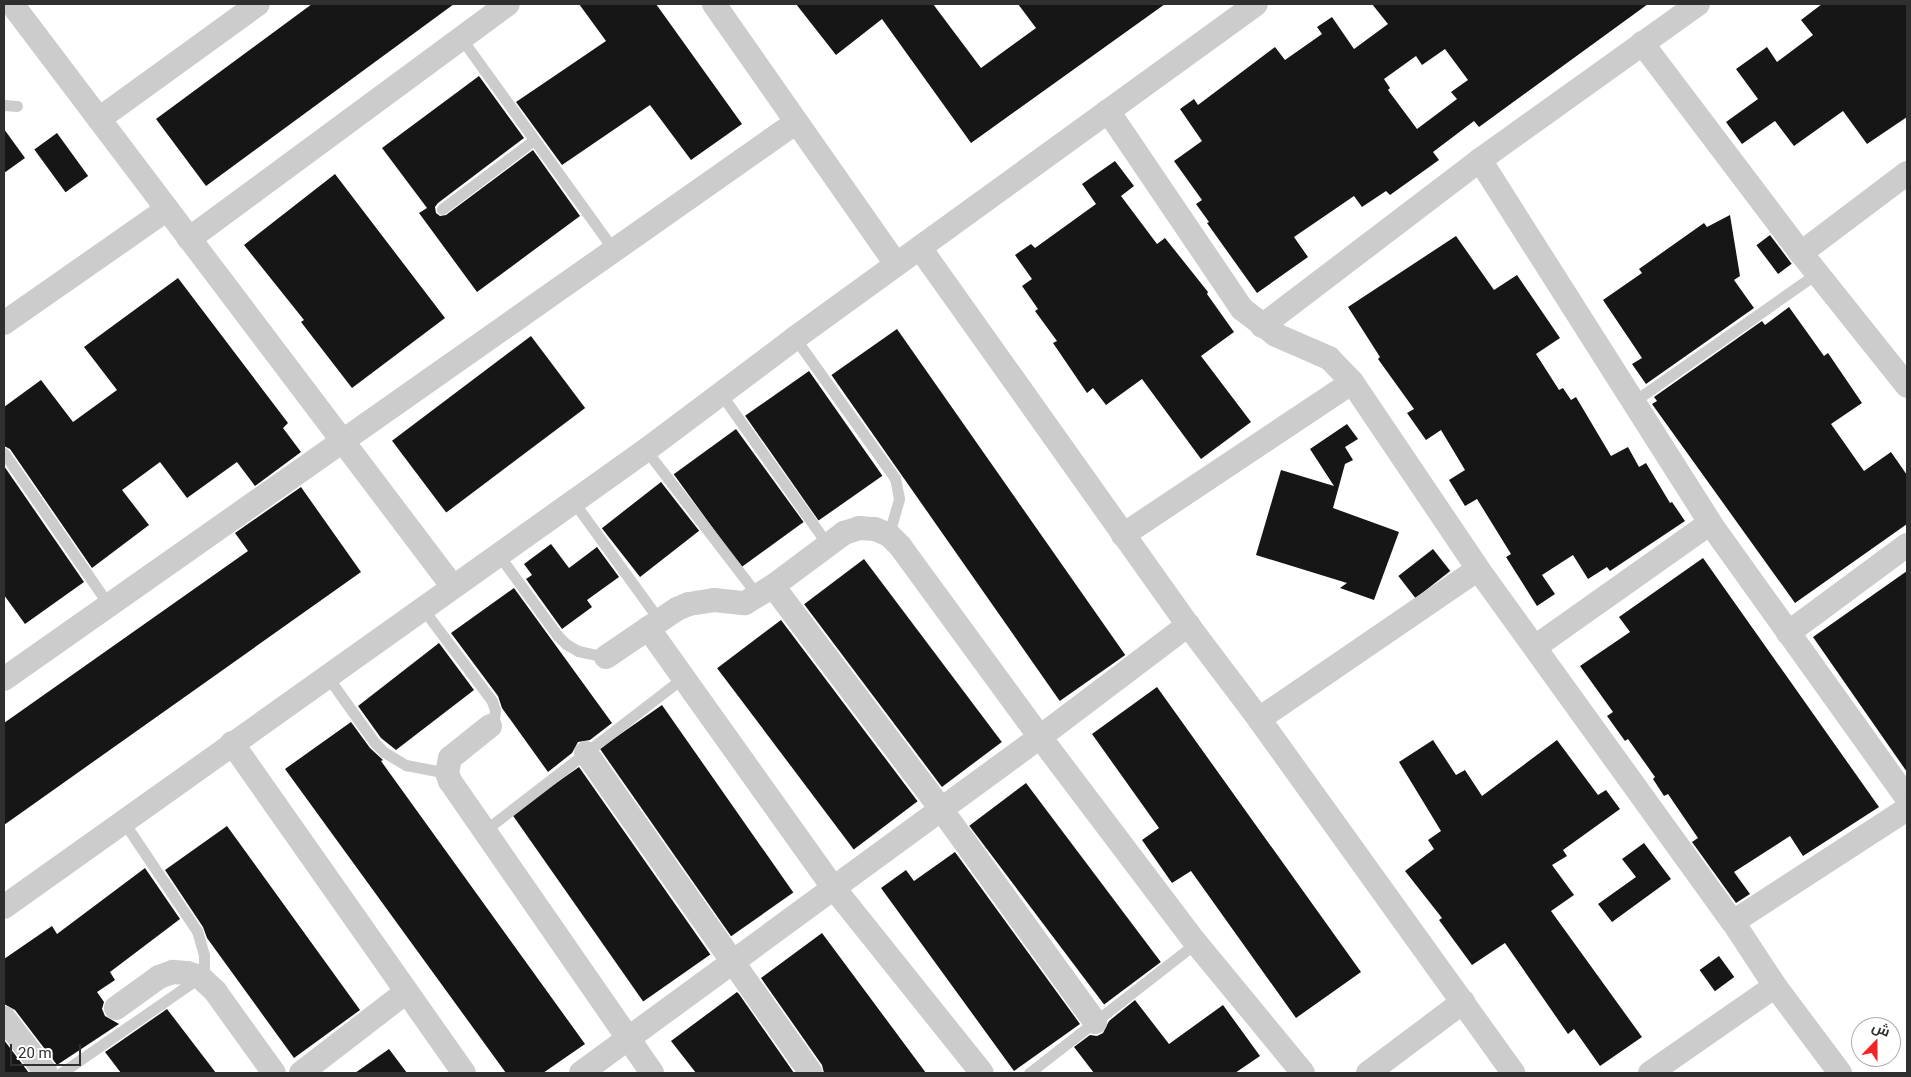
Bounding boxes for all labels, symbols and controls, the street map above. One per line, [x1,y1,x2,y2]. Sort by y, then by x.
north arrow [1851,1017,1901,1067]
text: ش [1870,1018,1893,1040]
scale bar [12,1034,84,1066]
text: 20 m [18,1044,52,1062]

